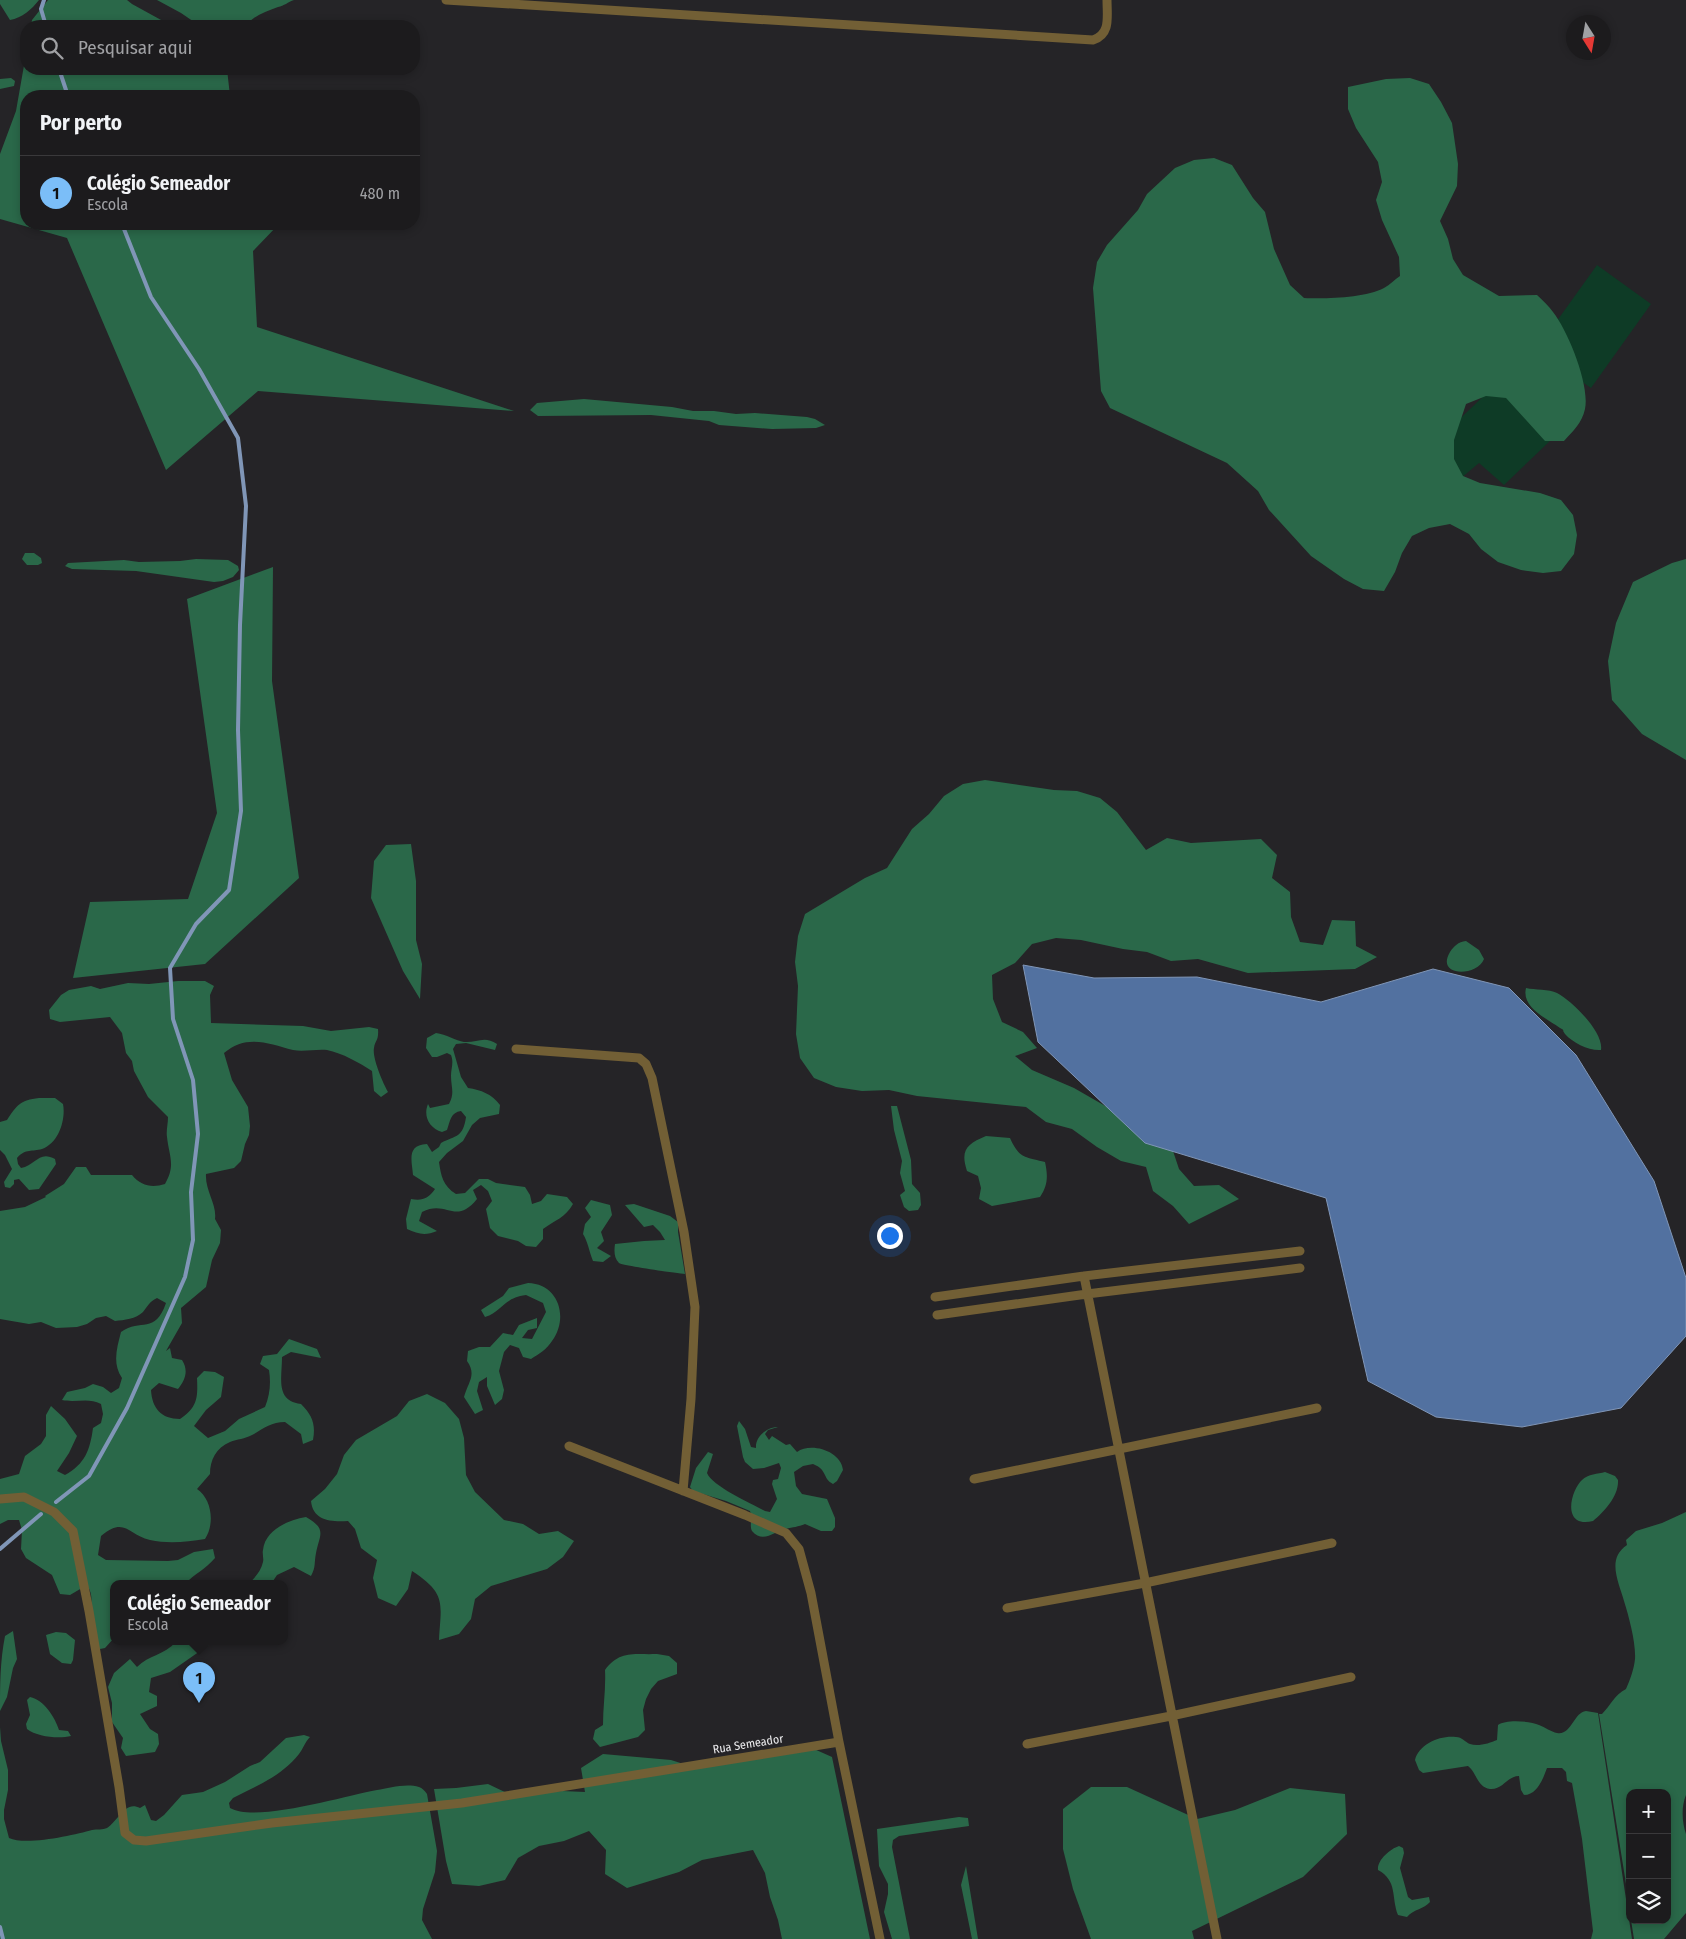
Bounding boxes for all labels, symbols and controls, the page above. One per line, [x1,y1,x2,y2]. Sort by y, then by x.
north arrow [1566,15,1611,60]
search box [20,20,420,75]
icon: search [38,34,66,62]
text: Pesquisar aqui [78,36,192,59]
text: Por perto [40,110,122,136]
text: Colégio Semeador [87,172,230,195]
text: 1 [53,184,59,203]
text: 480 m [360,184,400,203]
text: Escola [87,195,128,214]
your location [877,1223,903,1249]
popup [110,1580,288,1645]
text: Colégio Semeador [127,1592,271,1615]
text: Escola [127,1615,169,1634]
pin: 1 [183,1662,215,1703]
street label: Rua Semeador [712,1731,785,1756]
map controls [1626,1789,1671,1924]
button: + [1626,1789,1671,1834]
button: − [1626,1834,1671,1879]
button: layers [1626,1879,1671,1924]

